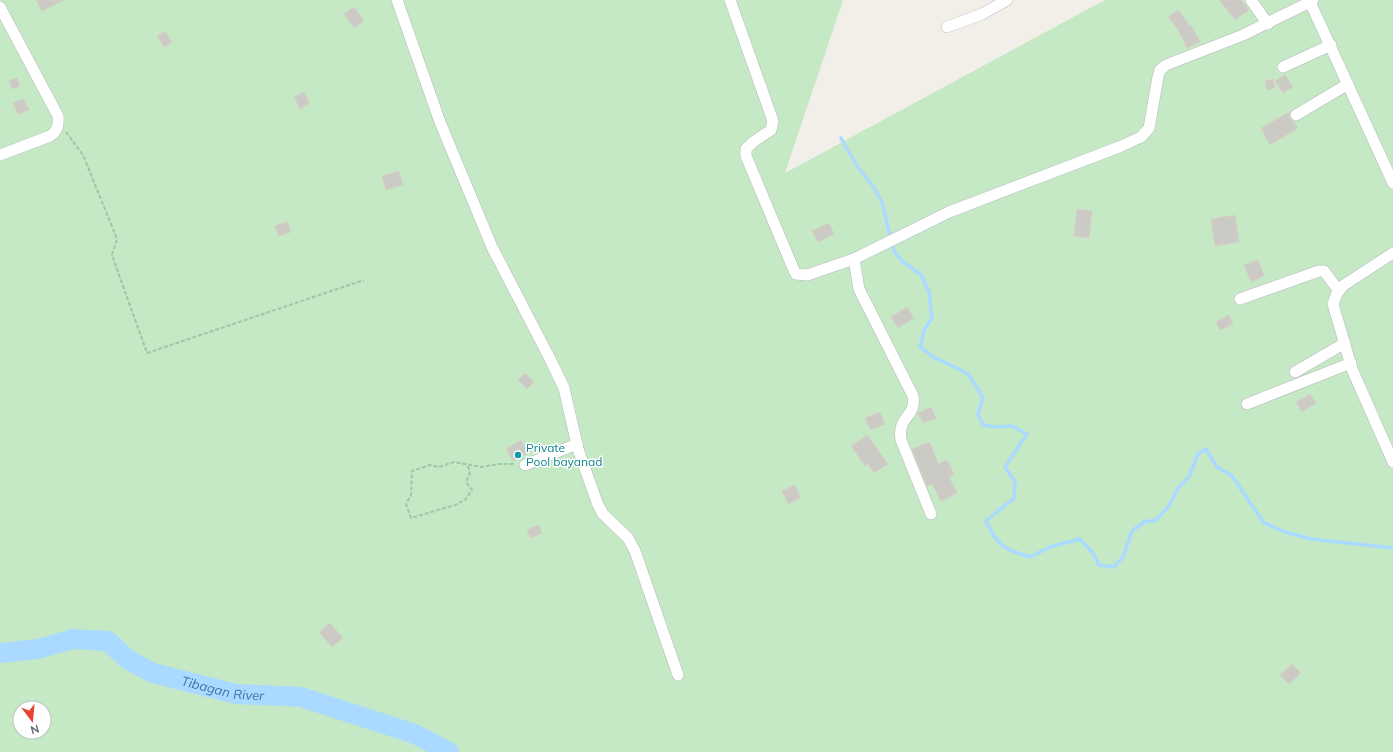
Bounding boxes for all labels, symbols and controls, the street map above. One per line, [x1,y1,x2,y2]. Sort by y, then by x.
place label: Private Pool bayanad [526,440,602,469]
marker: Private Pool bayanad [513,450,523,460]
water label: Tibagan River [180,673,266,703]
north arrow [12,700,52,740]
text: N [29,722,41,737]

